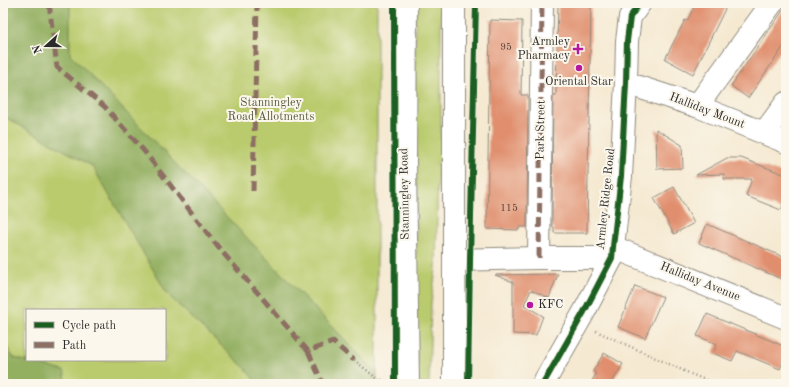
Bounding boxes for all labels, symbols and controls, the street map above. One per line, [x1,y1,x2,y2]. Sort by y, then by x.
north arrow [26,26,66,66]
place label: Armley Pharmacy [517,36,571,62]
house number: 95 [500,42,512,52]
text: N [31,43,45,55]
marker: Armley Pharmacy [573,44,583,54]
marker: Oriental Star [574,63,584,73]
place label: Oriental Star [545,76,613,88]
street label: Halliday Mount [668,91,746,131]
park label: Stanningley Road Allotments [228,97,314,123]
street label: Park Street [534,100,548,160]
street label: Stanningley Road [398,148,412,240]
street label: Armley Ridge Road [595,148,617,250]
house number: 115 [500,203,518,213]
street label: Halliday Avenue [658,261,742,304]
place label: KFC [538,299,563,311]
marker: KFC [525,300,535,310]
legend [26,309,166,361]
text: Cycle path [62,320,117,332]
text: Path [62,340,87,352]

